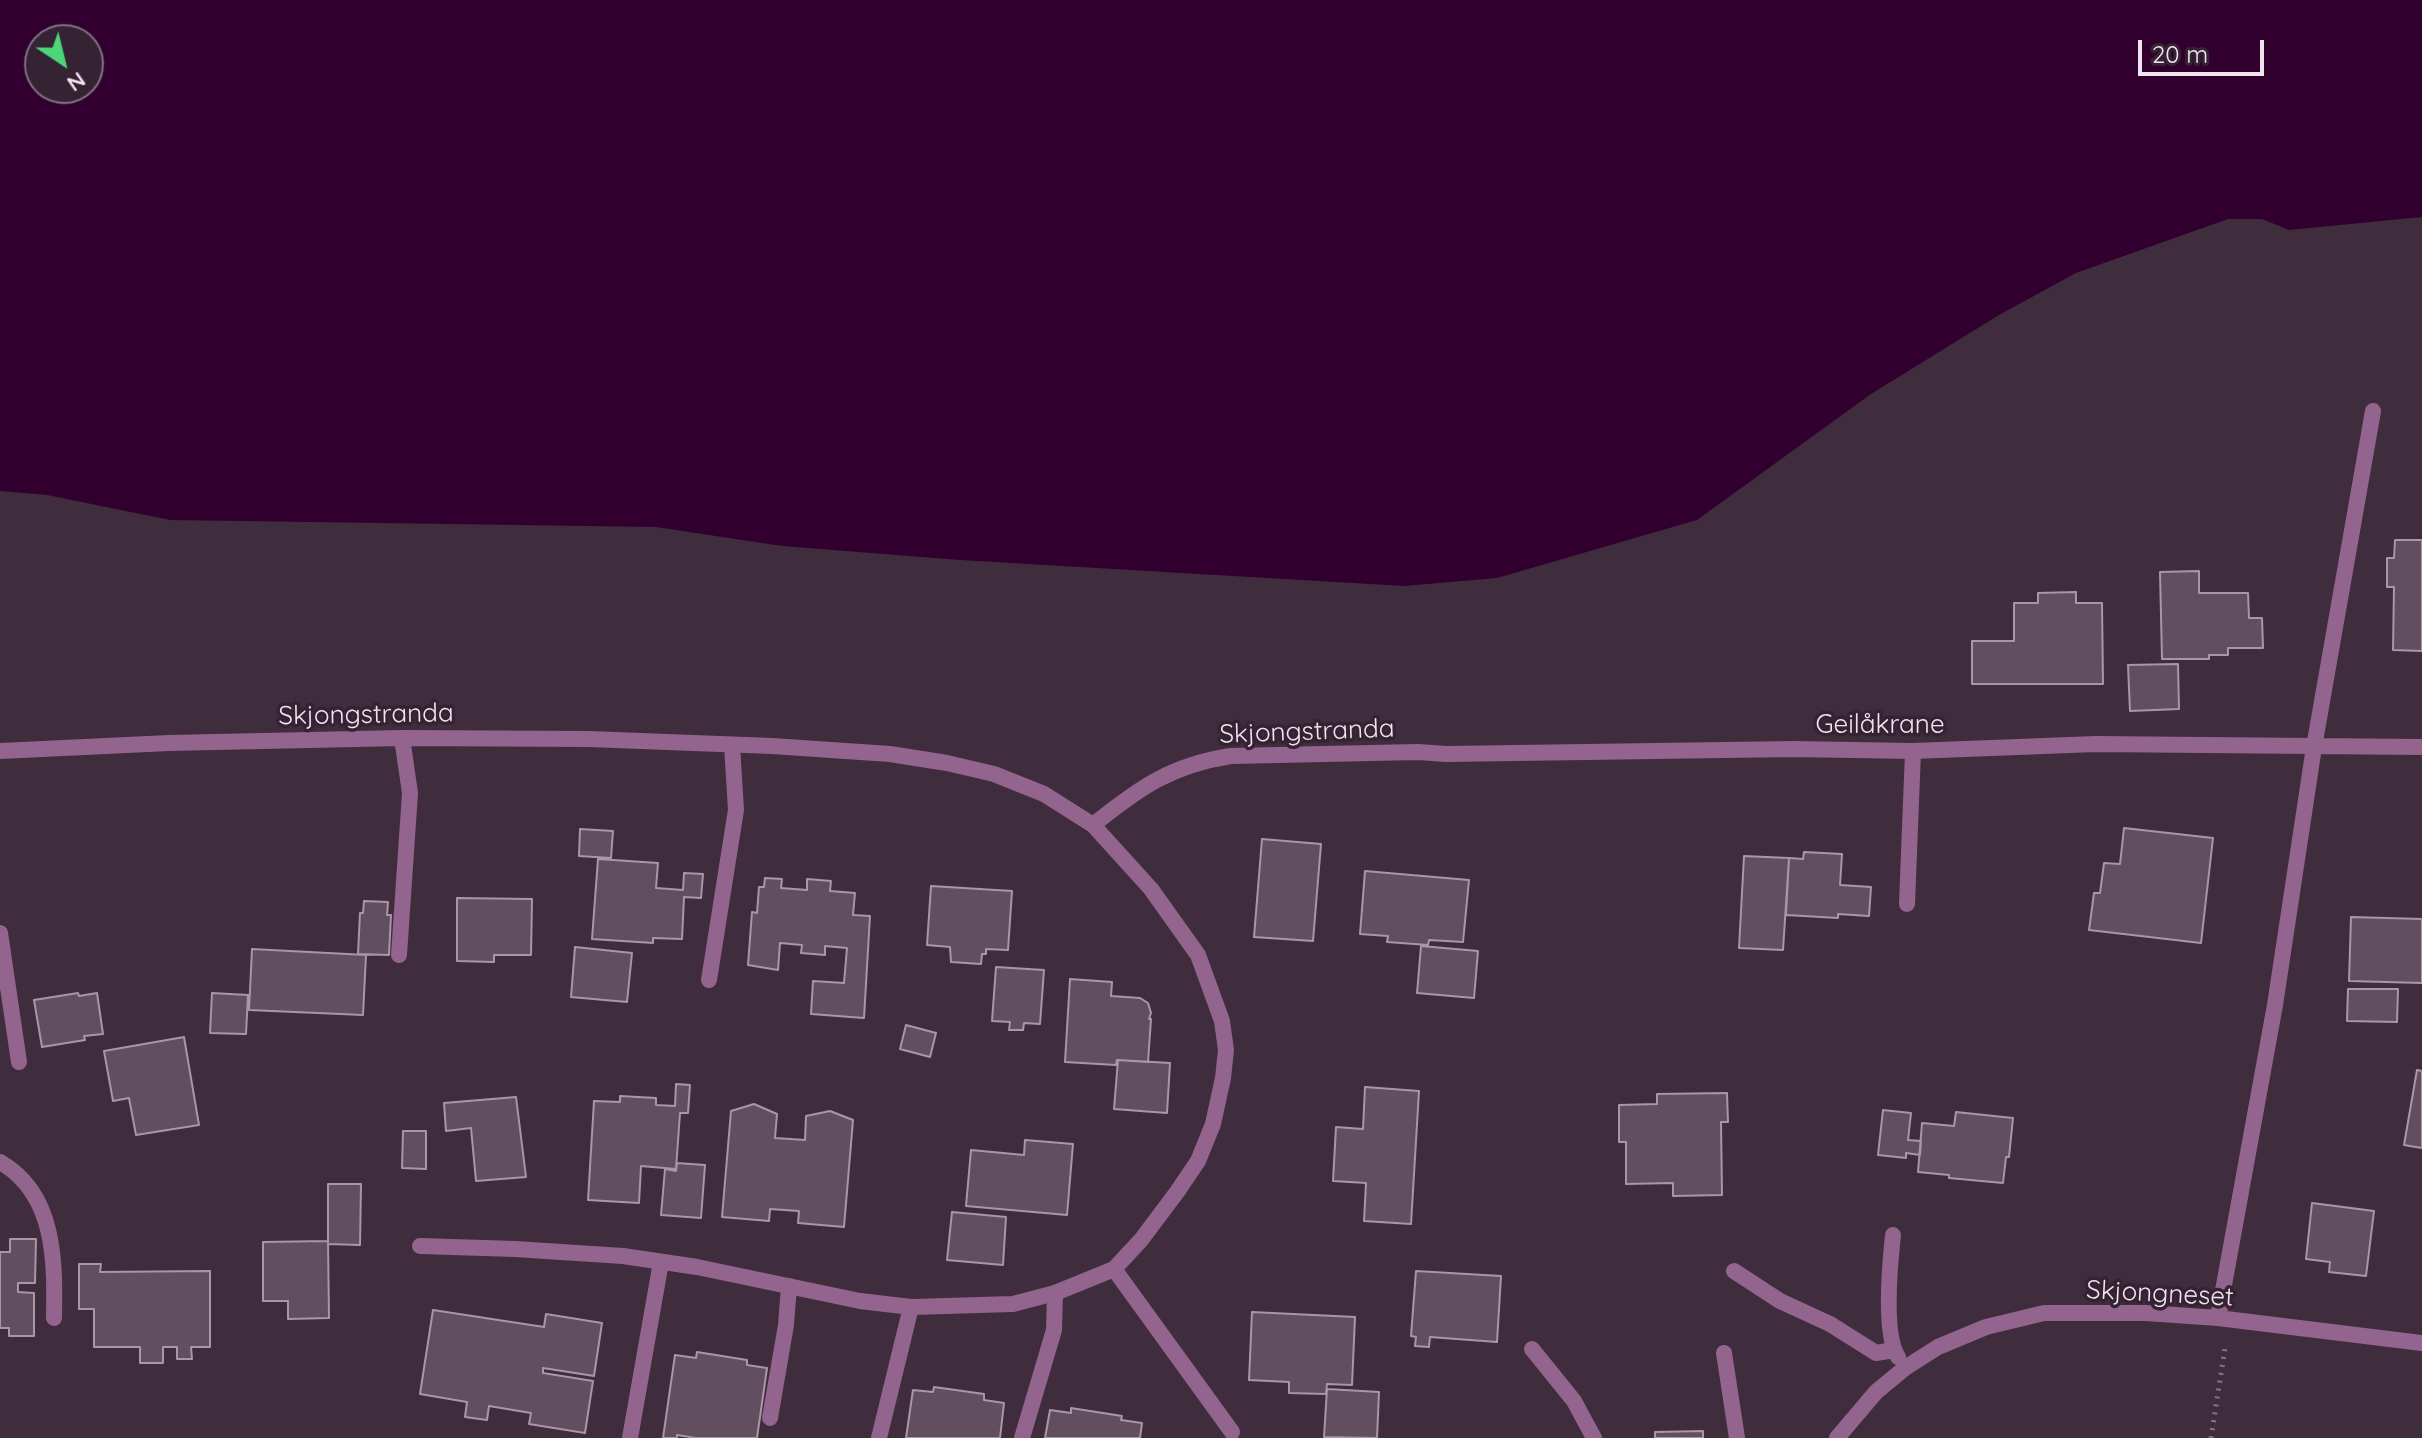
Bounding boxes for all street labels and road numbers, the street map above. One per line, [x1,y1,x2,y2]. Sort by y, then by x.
street label: Skjongstranda [278,698,454,732]
street label: Geilåkrane [1815,709,1945,741]
street label: Skjongstranda [1219,713,1395,751]
street label: Skjongneset [2085,1275,2235,1313]

